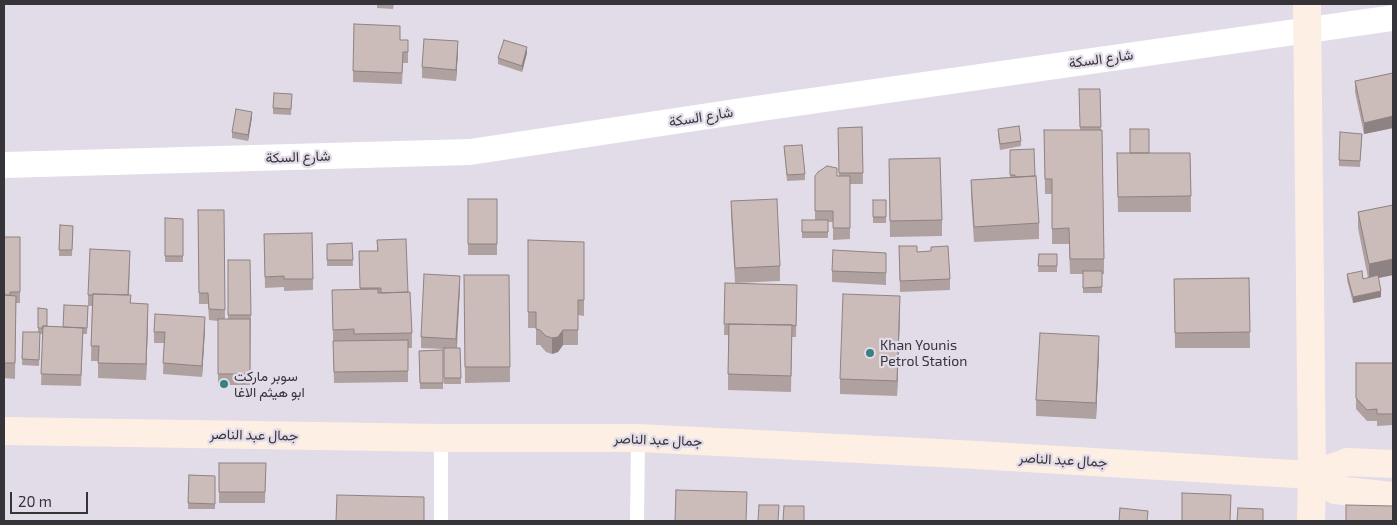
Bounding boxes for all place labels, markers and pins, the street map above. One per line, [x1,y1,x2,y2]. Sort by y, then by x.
place label: Khan Younis Petrol Station [880,337,967,370]
marker: Khan Younis Petrol Station [864,347,876,359]
place label: سوبر ماركت ابو هيثم الاغا [234,368,305,401]
marker: سوبر ماركت ابو هيثم الاغا [218,378,230,390]

